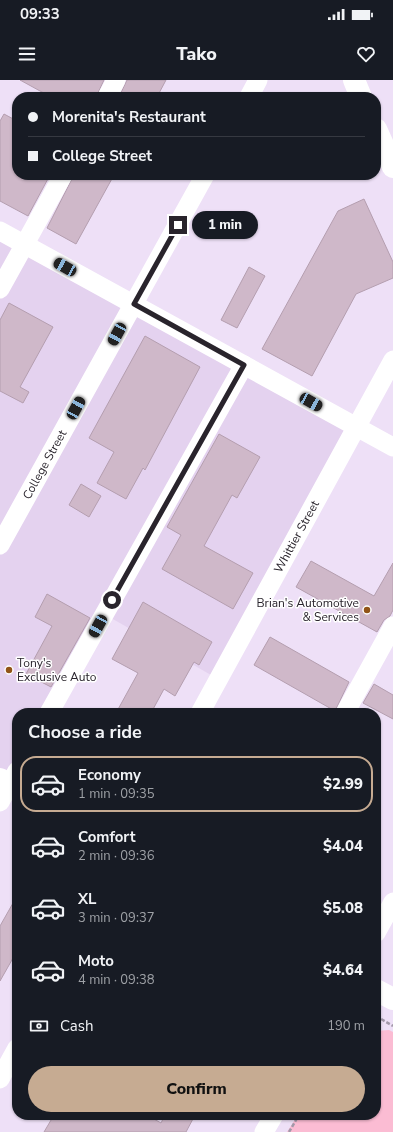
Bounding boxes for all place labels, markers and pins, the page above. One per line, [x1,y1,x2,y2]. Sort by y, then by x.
place label: Brian's Automotive & Services [256,595,359,625]
marker: Brian's Automotive & Services [362,605,372,615]
place label: Tony's Exclusive Auto [17,655,97,685]
marker: Tony's Exclusive Auto [4,665,14,675]

